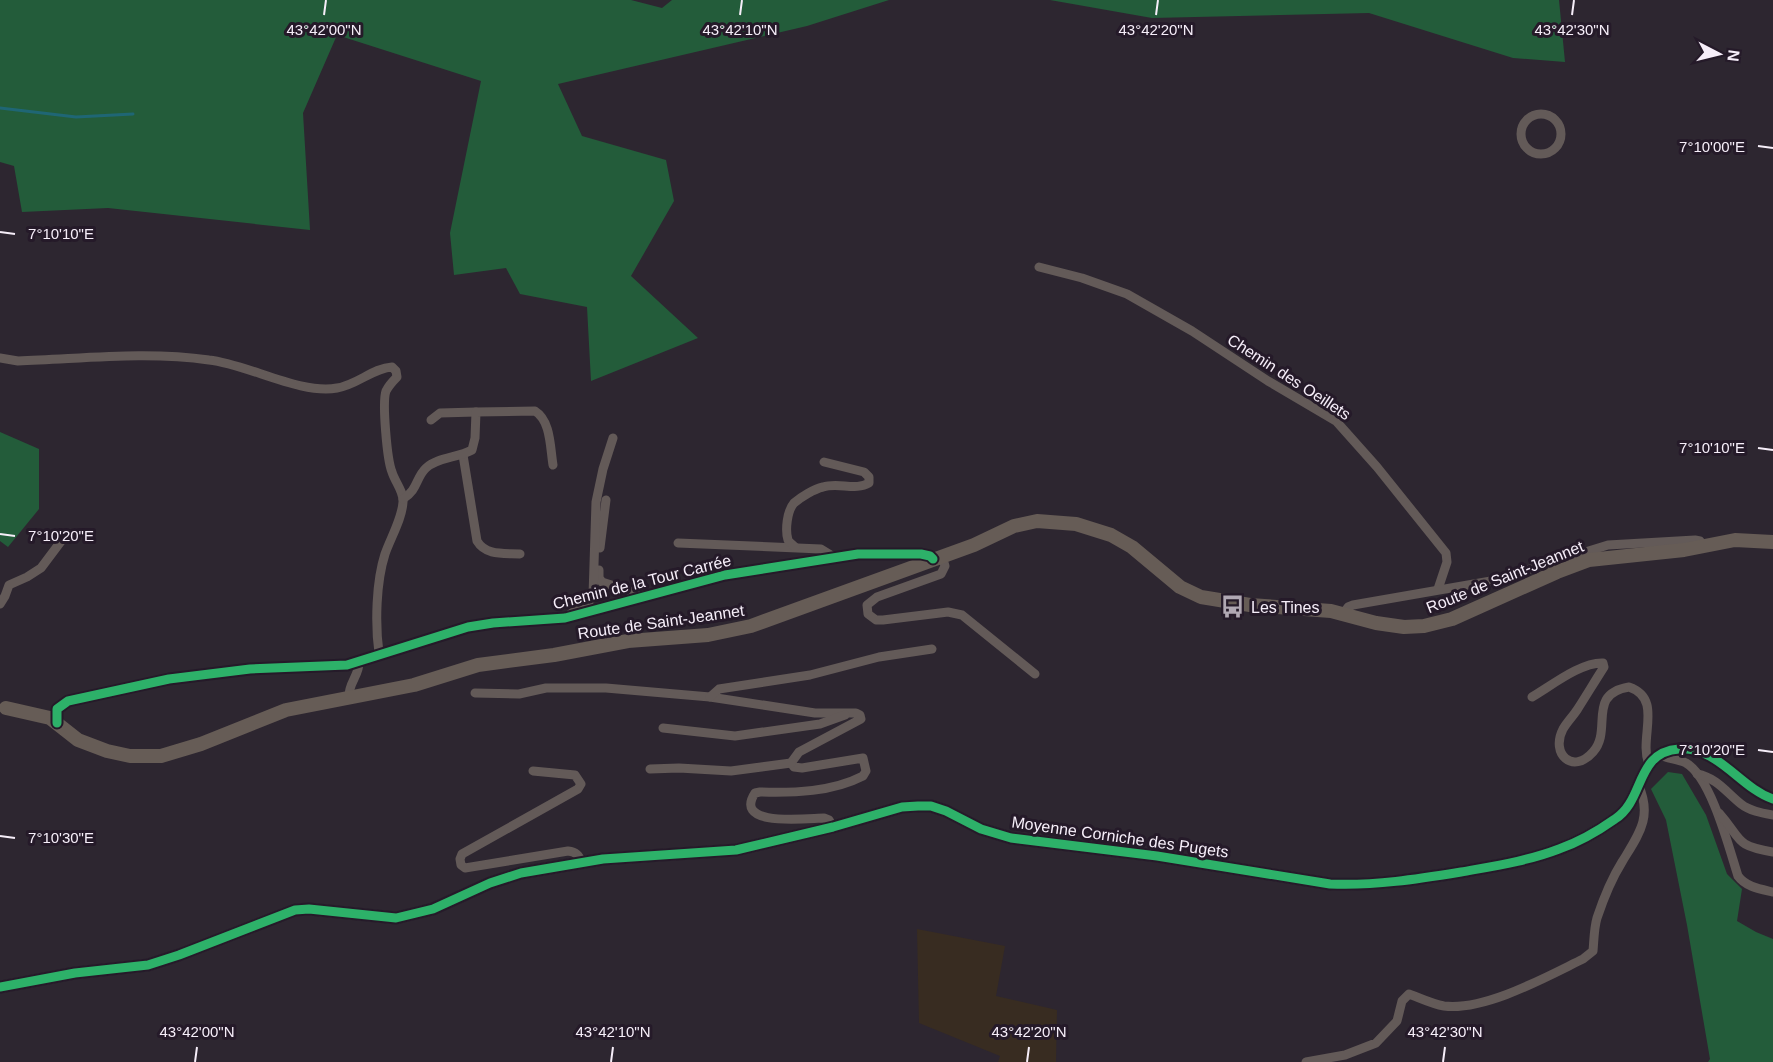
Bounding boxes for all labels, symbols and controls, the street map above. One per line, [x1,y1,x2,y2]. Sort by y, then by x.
text: 43°42'00"N [286,21,362,38]
text: 43°42'10"N [702,21,778,38]
text: 43°42'20"N [1118,21,1194,38]
text: 43°42'30"N [1534,21,1610,38]
north arrow [1689,24,1749,84]
text: N [1724,49,1743,63]
text: 7°10'00"E [1679,138,1745,155]
text: 7°10'10"E [28,225,94,242]
street label: Chemin des Oeillets [1224,331,1354,423]
text: 7°10'10"E [1679,439,1745,456]
text: 7°10'20"E [28,527,94,544]
street label: Route de Saint-Jeannet [1424,537,1587,616]
street label: Chemin de la Tour Carrée [551,552,733,612]
bus stop icon: Les Tines [1220,594,1246,620]
place label: Les Tines [1251,599,1319,616]
street label: Route de Saint-Jeannet [577,602,746,642]
text: 7°10'20"E [1679,741,1745,758]
street label: Moyenne Corniche des Pugets [1010,813,1230,861]
text: 7°10'30"E [28,829,94,846]
text: 43°42'00"N [159,1023,235,1040]
text: 43°42'10"N [575,1023,651,1040]
text: 43°42'20"N [991,1023,1067,1040]
text: 43°42'30"N [1407,1023,1483,1040]

